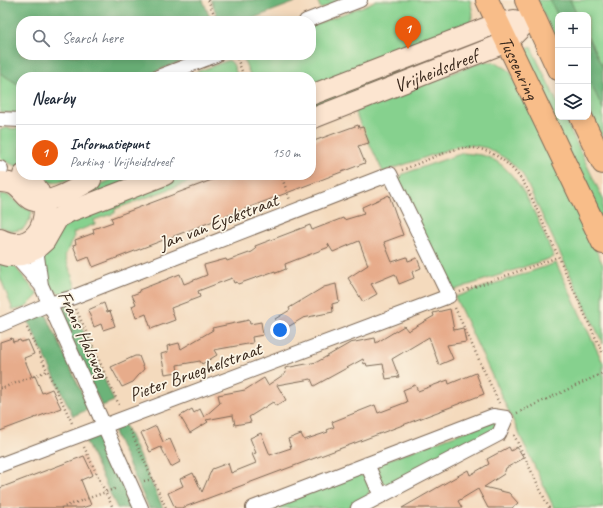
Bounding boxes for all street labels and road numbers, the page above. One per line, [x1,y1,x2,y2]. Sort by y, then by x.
street label: Tussenring [493,33,544,105]
street label: Vrijheidsdreef [391,42,486,98]
street label: Jan van Eyckstraat [154,188,283,256]
street label: Frans Halsweg [52,287,114,383]
street label: Pieter Brueghelstraat [126,336,266,407]

